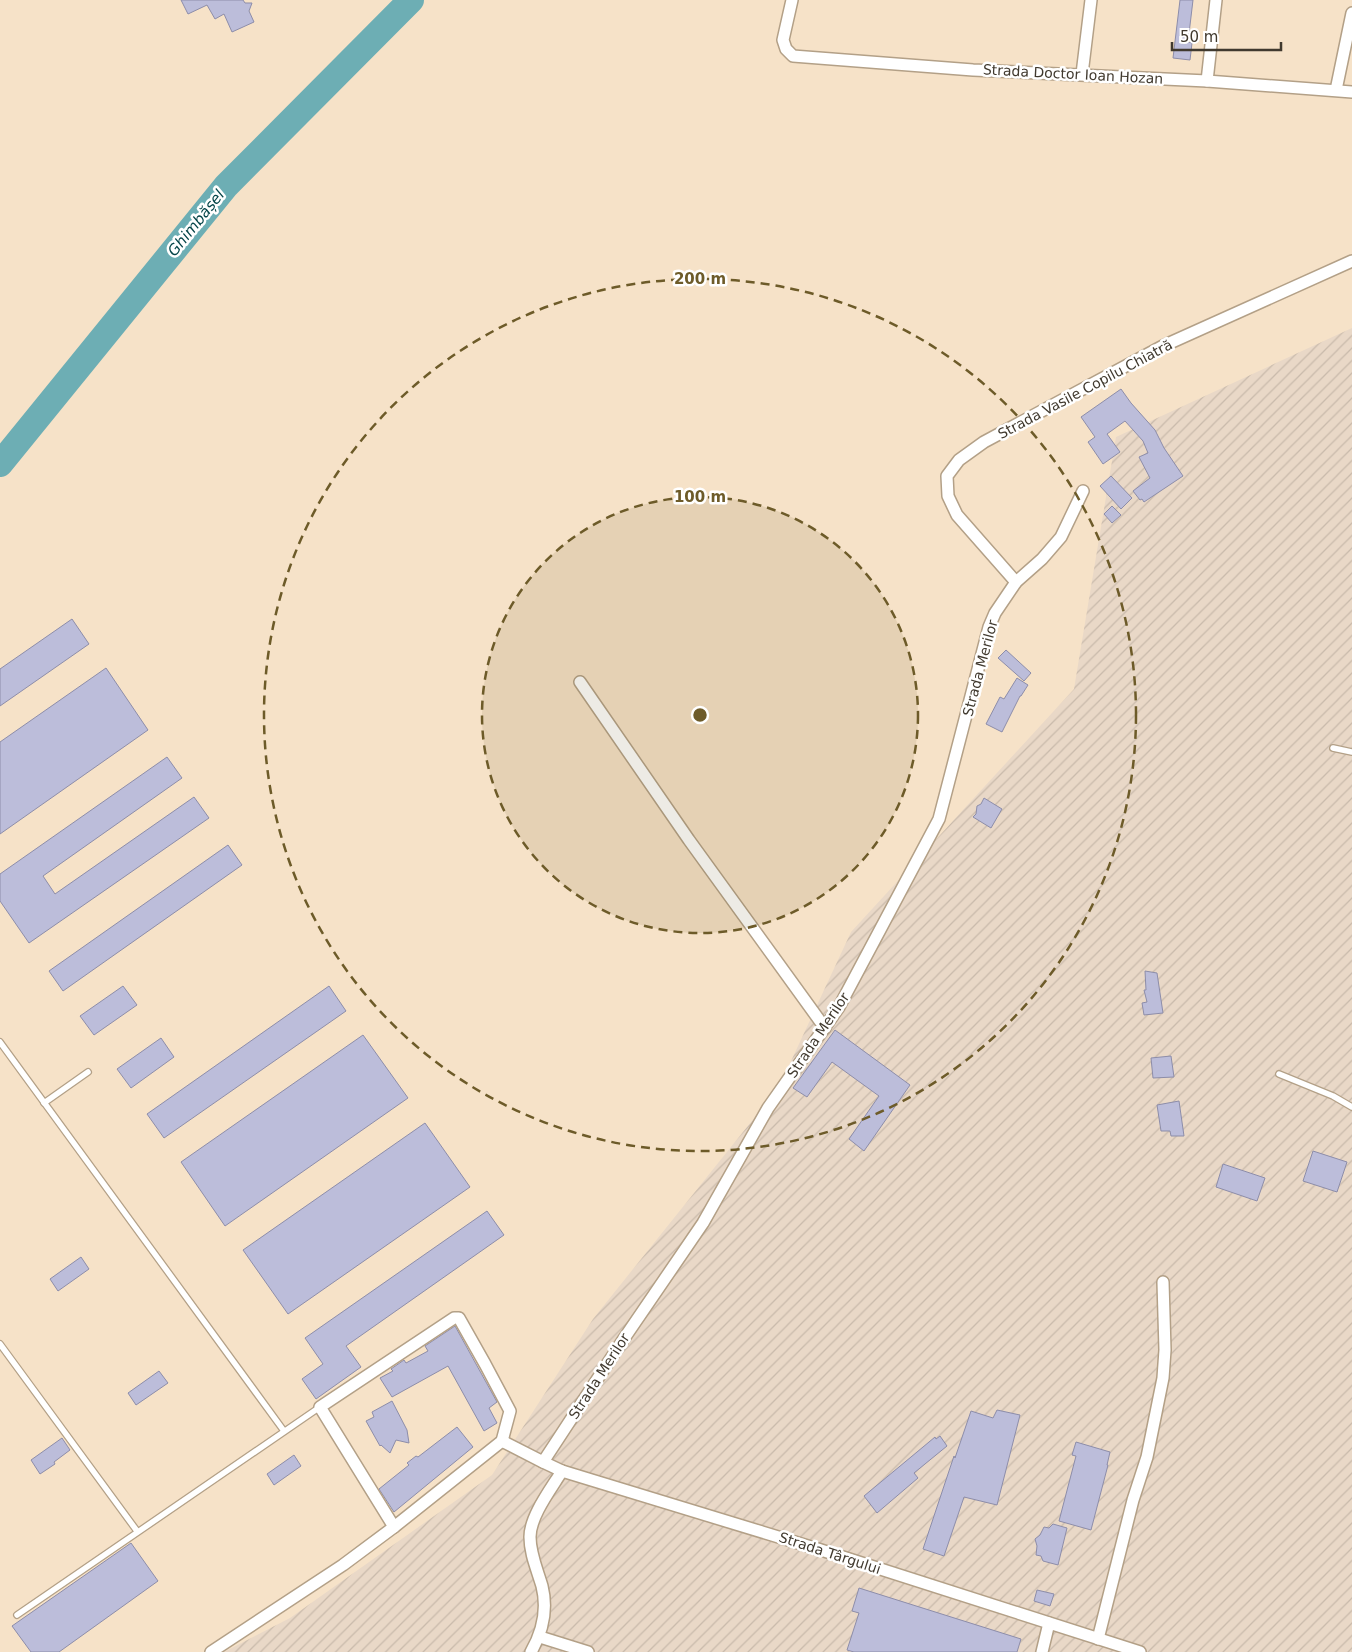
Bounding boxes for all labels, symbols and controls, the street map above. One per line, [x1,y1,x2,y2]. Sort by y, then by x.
scale bar [1172,20,1281,52]
text: 50 m [1180,28,1218,46]
street label: Strada Doctor Ioan Hozan [982,61,1164,87]
water label: Ghimbășel [164,186,229,260]
text: 200 m [674,270,726,288]
street label: Strada Vasile Copilu Chiatră [995,336,1175,442]
text: 100 m [674,488,726,506]
street label: Strada Merilor [959,618,1001,718]
centre of rings [691,706,709,724]
street label: Strada Merilor [784,989,852,1081]
street label: Strada Merilor [565,1330,633,1422]
street label: Strada Târgului [777,1529,883,1577]

